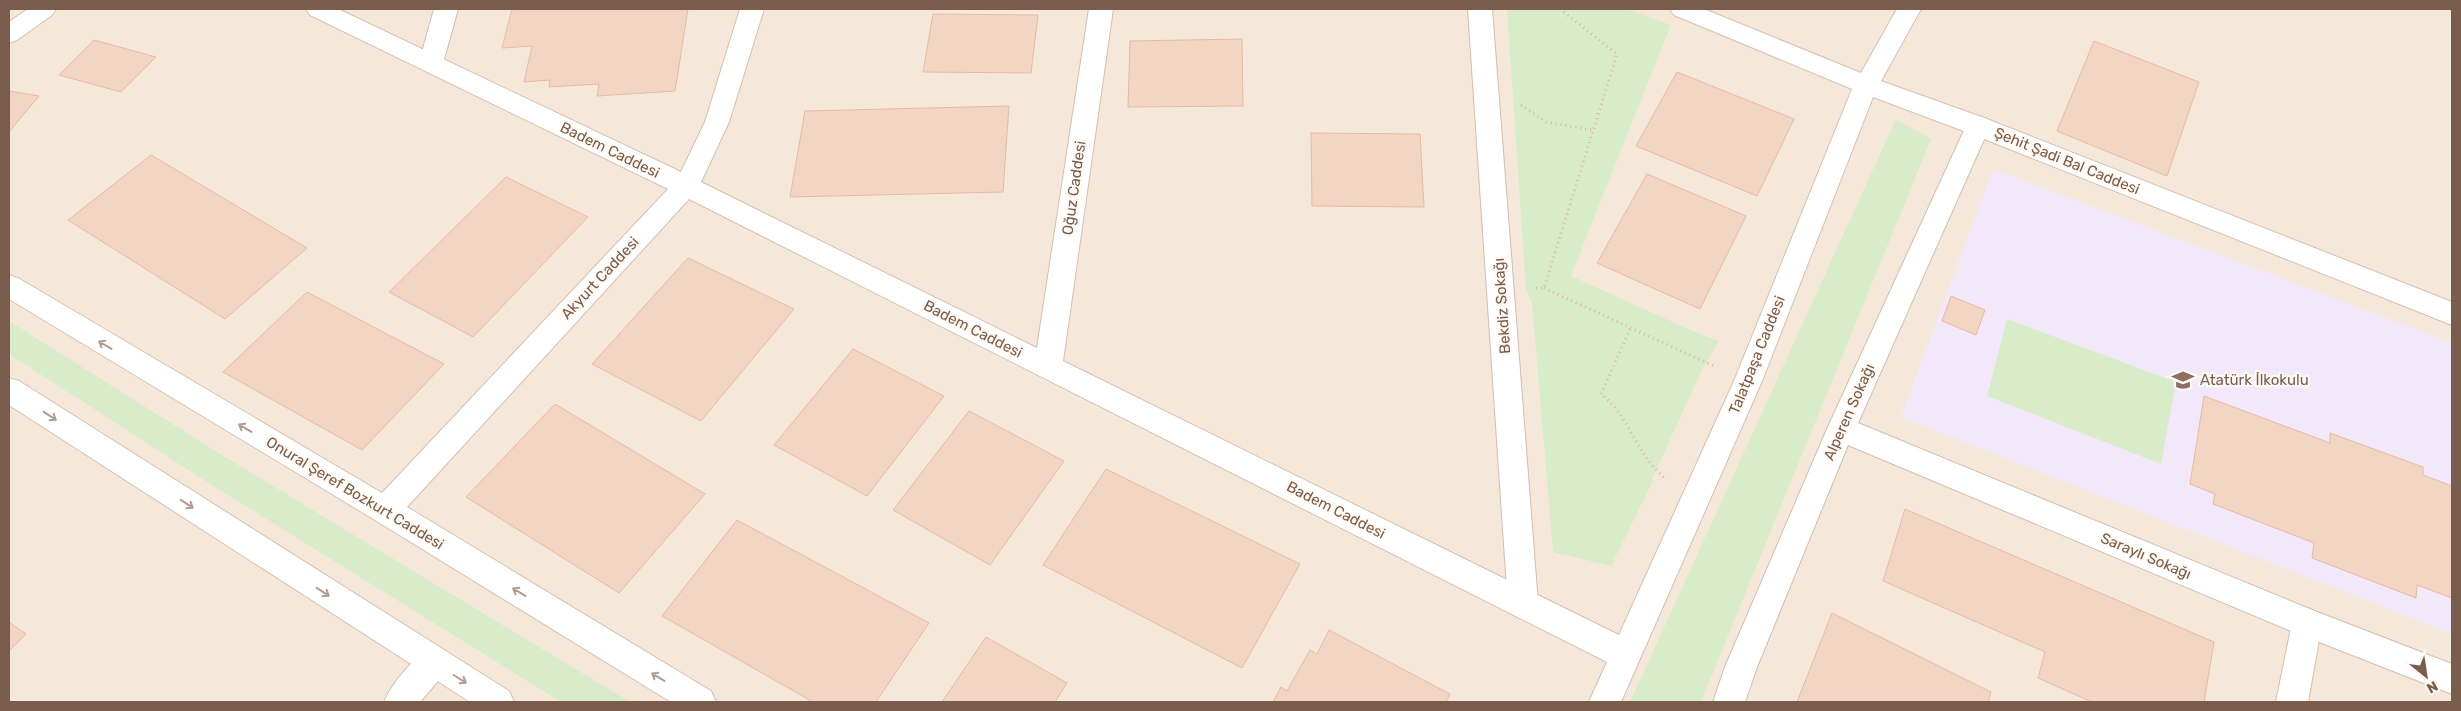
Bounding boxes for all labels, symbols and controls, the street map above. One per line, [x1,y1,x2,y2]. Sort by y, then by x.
street label: Badem Caddesi [557,118,663,182]
street label: Şehit Şadi Bal Caddesi [1992,124,2142,198]
street label: Oğuz Caddesi [1058,140,1090,236]
street label: Akyurt Caddesi [557,233,643,323]
street label: Bekdiz Sokağı [1490,257,1514,355]
street label: Talatpaşa Caddesi [1725,293,1789,417]
street label: Badem Caddesi [921,296,1025,362]
one-way arrow [99,339,113,349]
street label: Alperen Sokağı [1820,361,1878,463]
school or university icon: Atatürk İlkokulu [2170,367,2196,393]
place label: Atatürk İlkokulu [2200,371,2309,389]
one-way arrow [42,412,56,422]
one-way arrow [239,422,253,432]
street label: Onural Şeref Bozkurt Caddesi [263,433,447,553]
street label: Badem Caddesi [1284,477,1388,543]
one-way arrow [179,499,193,509]
street label: Saraylı Sokağı [2098,529,2194,583]
one-way arrow [316,587,330,597]
one-way arrow [513,587,527,597]
north arrow [2401,651,2451,701]
one-way arrow [652,671,666,681]
one-way arrow [453,674,467,684]
text: N [2424,677,2441,697]

